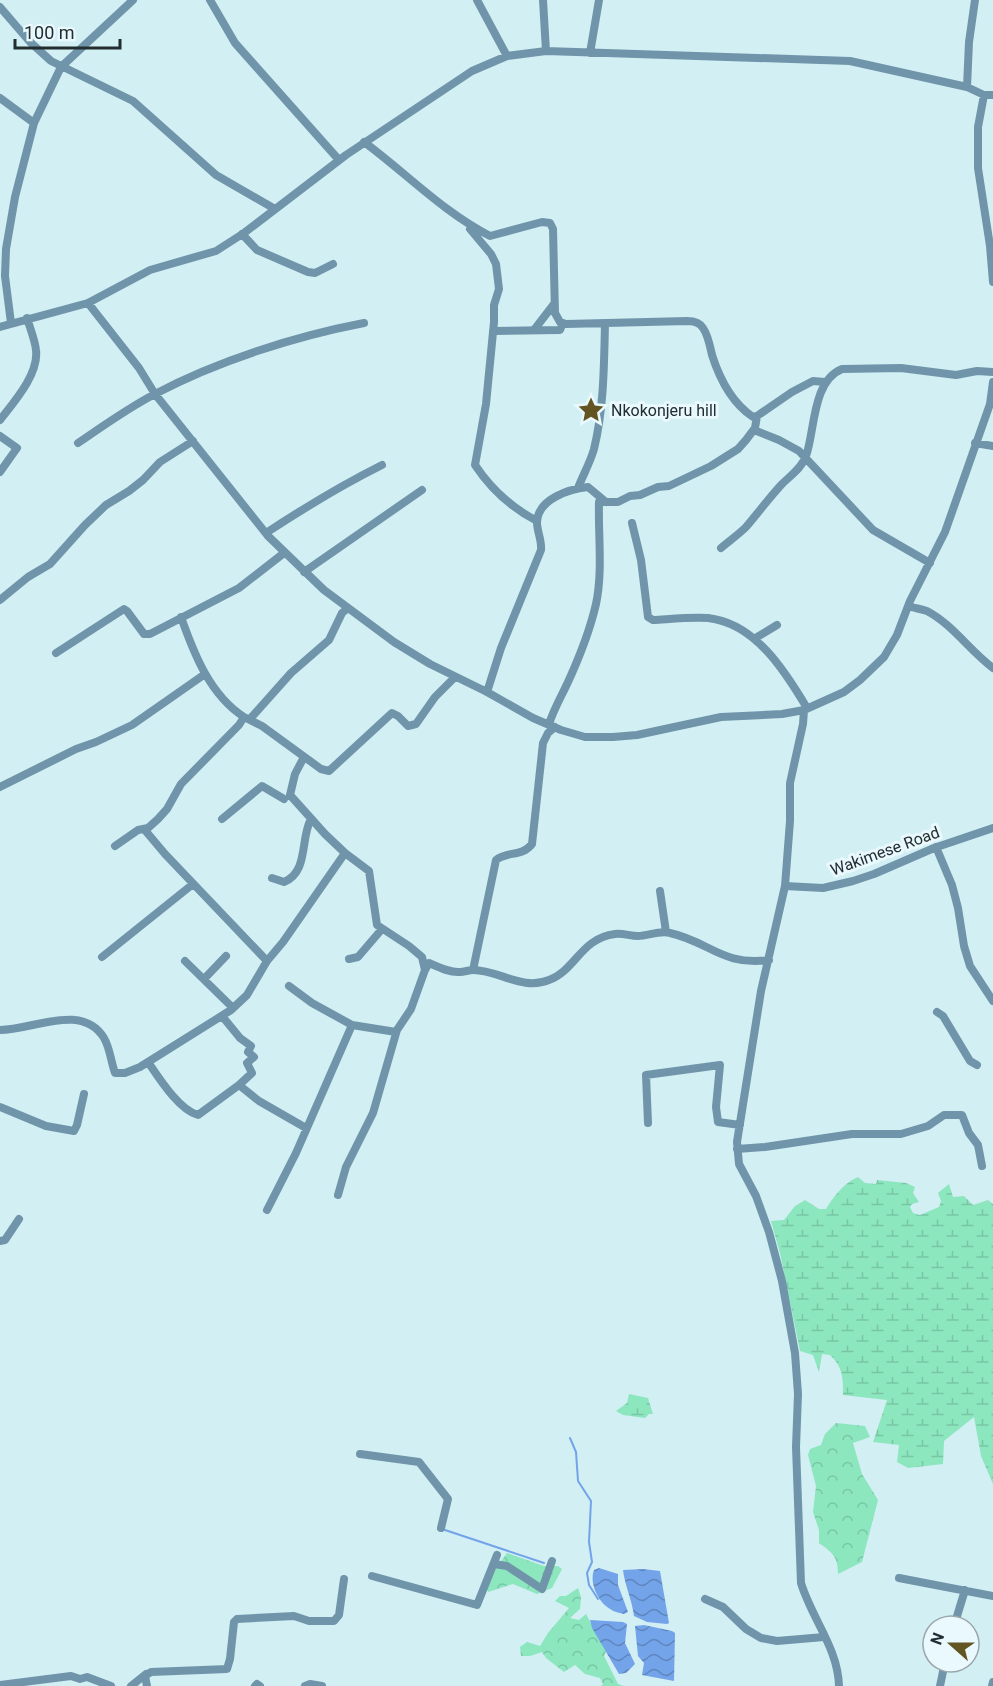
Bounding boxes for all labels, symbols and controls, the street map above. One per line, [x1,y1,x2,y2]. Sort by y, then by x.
scale bar [15,12,120,50]
text: 100 m [24,22,75,43]
place icon: Nkokonjeru hill [576,395,606,425]
place label: Nkokonjeru hill [611,401,717,420]
street label: Wakimese Road [828,822,942,880]
north arrow [921,1614,981,1674]
text: N [927,1630,948,1647]

